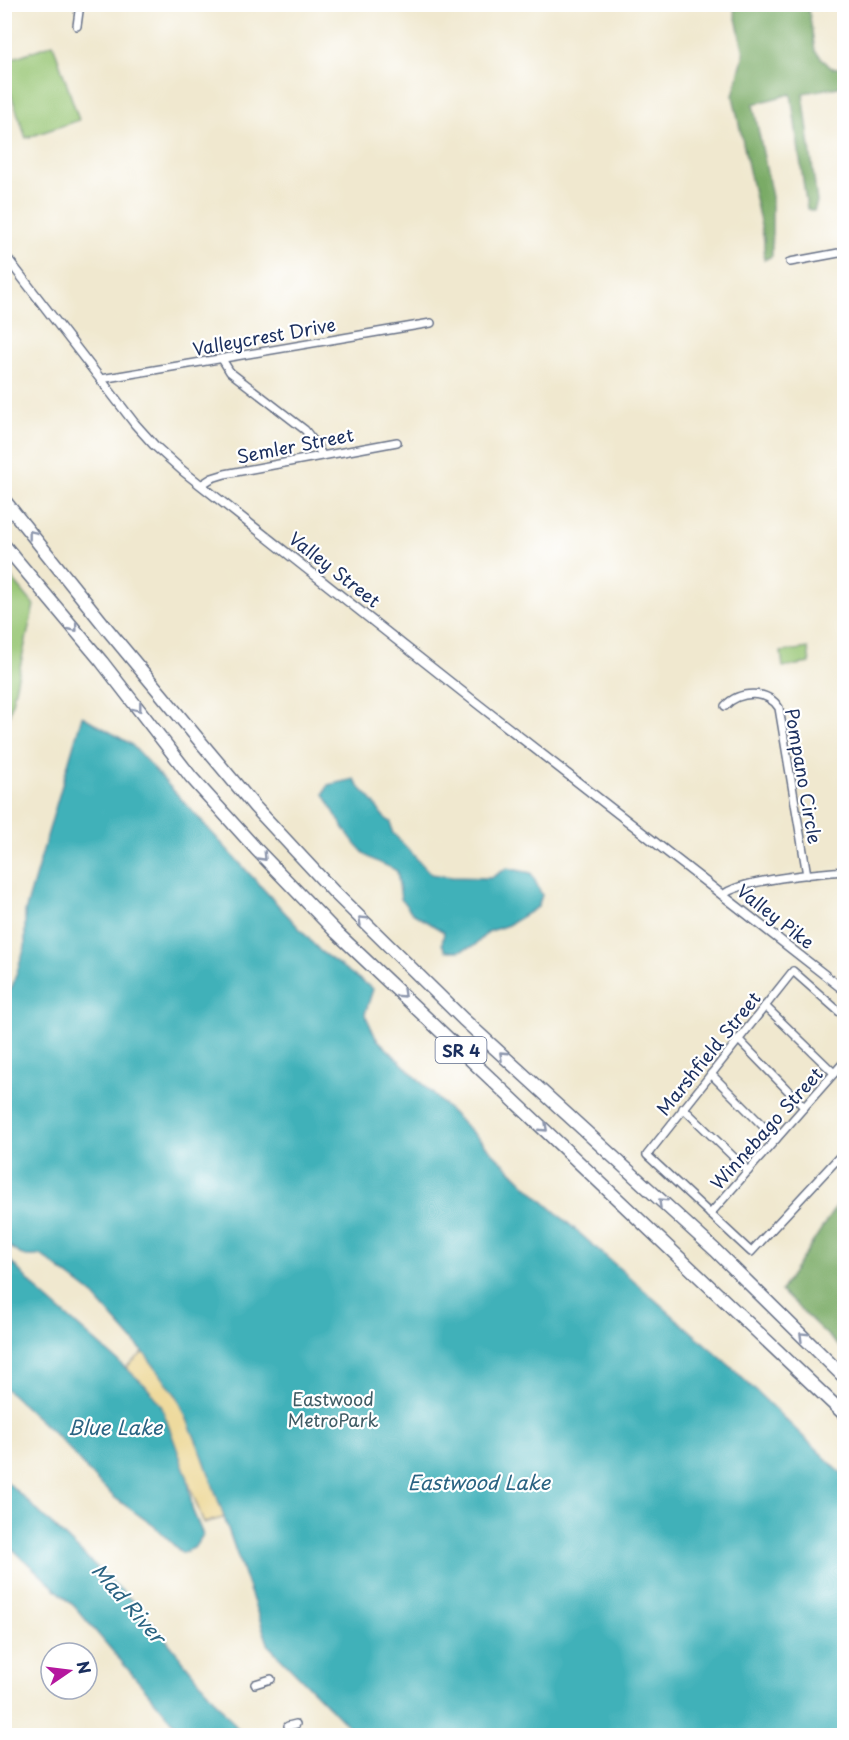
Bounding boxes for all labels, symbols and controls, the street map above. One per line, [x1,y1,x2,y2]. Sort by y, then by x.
street label: Valleycrest Drive [190,310,338,362]
street label: Semler Street [234,420,356,470]
street label: Valley Street [283,525,387,613]
one-way arrow [28,530,39,541]
one-way arrow [66,621,77,632]
one-way arrow [131,701,142,712]
street label: Pompano Circle [779,706,829,846]
one-way arrow [256,850,267,861]
street label: Valley Pike [731,877,821,955]
one-way arrow [359,917,370,928]
street label: Marshfield Street [650,985,766,1121]
one-way arrow [395,987,406,998]
road number: SR 4 [436,1037,486,1063]
one-way arrow [499,1051,510,1062]
street label: Winnebago Street [703,1061,829,1195]
one-way arrow [537,1121,548,1132]
one-way arrow [658,1198,669,1209]
one-way arrow [799,1333,810,1344]
park label: Eastwood MetroPark [288,1385,379,1433]
water label: Blue Lake [68,1412,164,1442]
water label: Eastwood Lake [408,1467,552,1497]
water label: Mad River [85,1556,175,1652]
north arrow [39,1641,99,1701]
text: N [71,1658,98,1676]

